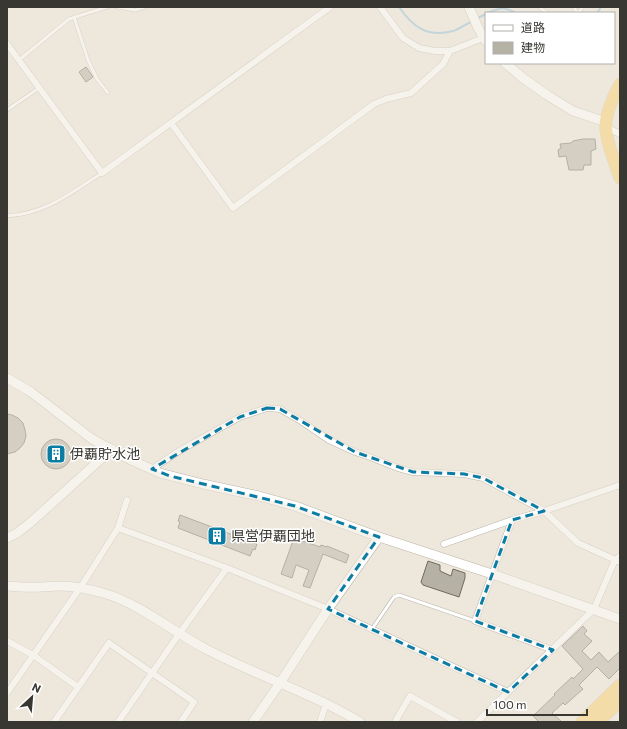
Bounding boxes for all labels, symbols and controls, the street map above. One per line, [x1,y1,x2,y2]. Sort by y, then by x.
legend [485,12,615,64]
text: 道路 [521,20,545,34]
text: 建物 [521,40,545,54]
building icon: 伊覇貯水池 [45,443,67,465]
place label: 伊覇貯水池 [70,445,140,462]
building icon: 県営伊覇団地 [206,525,228,547]
place label: 県営伊覇団地 [231,527,315,544]
north arrow [12,677,52,717]
text: N [30,680,43,695]
scale bar [487,691,587,717]
text: 100 m [493,697,527,711]

